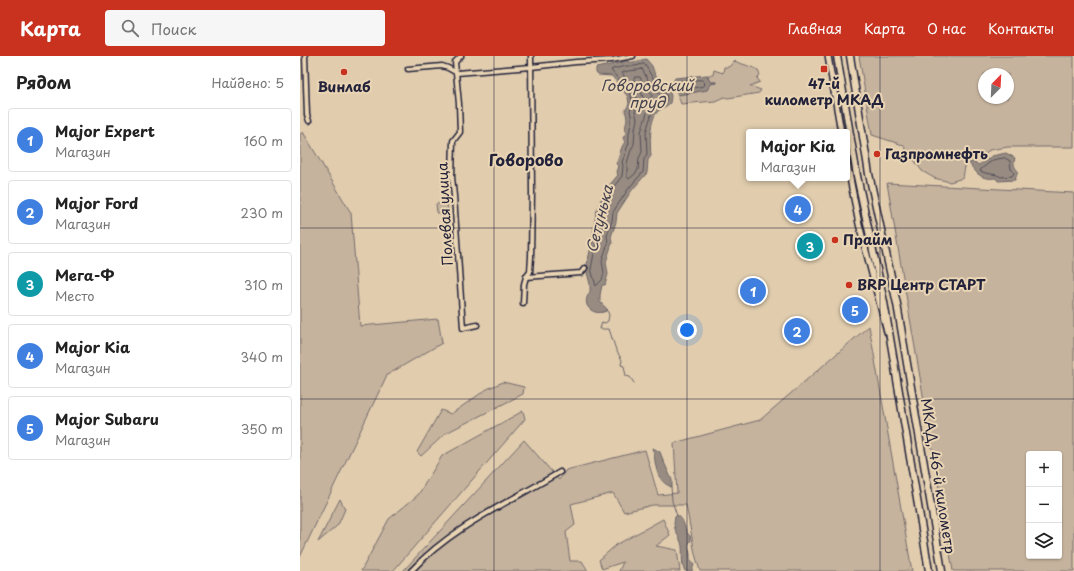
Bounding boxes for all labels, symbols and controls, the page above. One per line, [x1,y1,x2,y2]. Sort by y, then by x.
search box [105,10,385,46]
text: Карта [20,14,81,42]
icon: search [119,17,141,39]
text: Поиск [151,17,196,40]
text: Главная [788,18,842,39]
text: Карта [864,18,905,39]
text: О нас [927,18,966,39]
text: Контакты [988,18,1054,39]
marker: 47-й километр МКАД [819,64,829,74]
marker: Винлаб [339,67,349,77]
north arrow [978,68,1014,104]
text: Рядом [16,69,71,95]
text: Найдено: 5 [212,73,284,92]
water label: Говоровский пруд [601,73,695,113]
place label: 47-й километр МКАД [765,73,884,110]
place label: Винлаб [317,76,371,97]
text: Major Expert [55,119,155,142]
popup [746,129,850,181]
text: 1 [27,131,33,150]
text: 160 m [244,131,283,150]
text: Major Kia [760,134,836,157]
text: Магазин [55,142,111,161]
place label: Газпромнефть [885,143,988,164]
district label: Говорово [489,147,564,171]
marker: Газпромнефть [872,149,882,159]
text: Магазин [760,157,816,176]
street label: Полевая улица [431,162,458,266]
water label: Сетунька [579,182,618,255]
text: Major Ford [55,191,138,214]
pin: 4 [785,194,811,224]
text: 2 [25,203,35,222]
text: 230 m [241,203,283,222]
text: Магазин [55,214,111,233]
place label: Прайм [843,229,893,250]
pin: 3 [797,231,823,261]
marker: Прайм [830,235,840,245]
text: Мега-Ф [55,263,114,286]
place label: BRP Центр СТАРТ [857,274,986,295]
text: 3 [26,275,34,294]
text: 310 m [244,275,283,294]
pin: 1 [740,276,766,306]
marker: BRP Центр СТАРТ [844,280,854,290]
text: Место [55,286,95,305]
pin: 5 [842,295,868,325]
pin: 2 [784,316,810,346]
your location [677,320,697,340]
text: Major Kia [55,335,130,358]
text: 4 [26,347,34,366]
text: 340 m [240,347,283,366]
text: Магазин [55,358,111,377]
street label: МКАД, 46-й километр [916,397,961,555]
text: Major Subaru [55,407,159,430]
text: 5 [26,419,34,438]
text: 350 m [241,419,283,438]
text: Магазин [55,430,111,449]
map controls [1026,451,1062,559]
button: + [1026,451,1062,487]
button: − [1026,487,1062,523]
button: layers [1026,523,1062,559]

